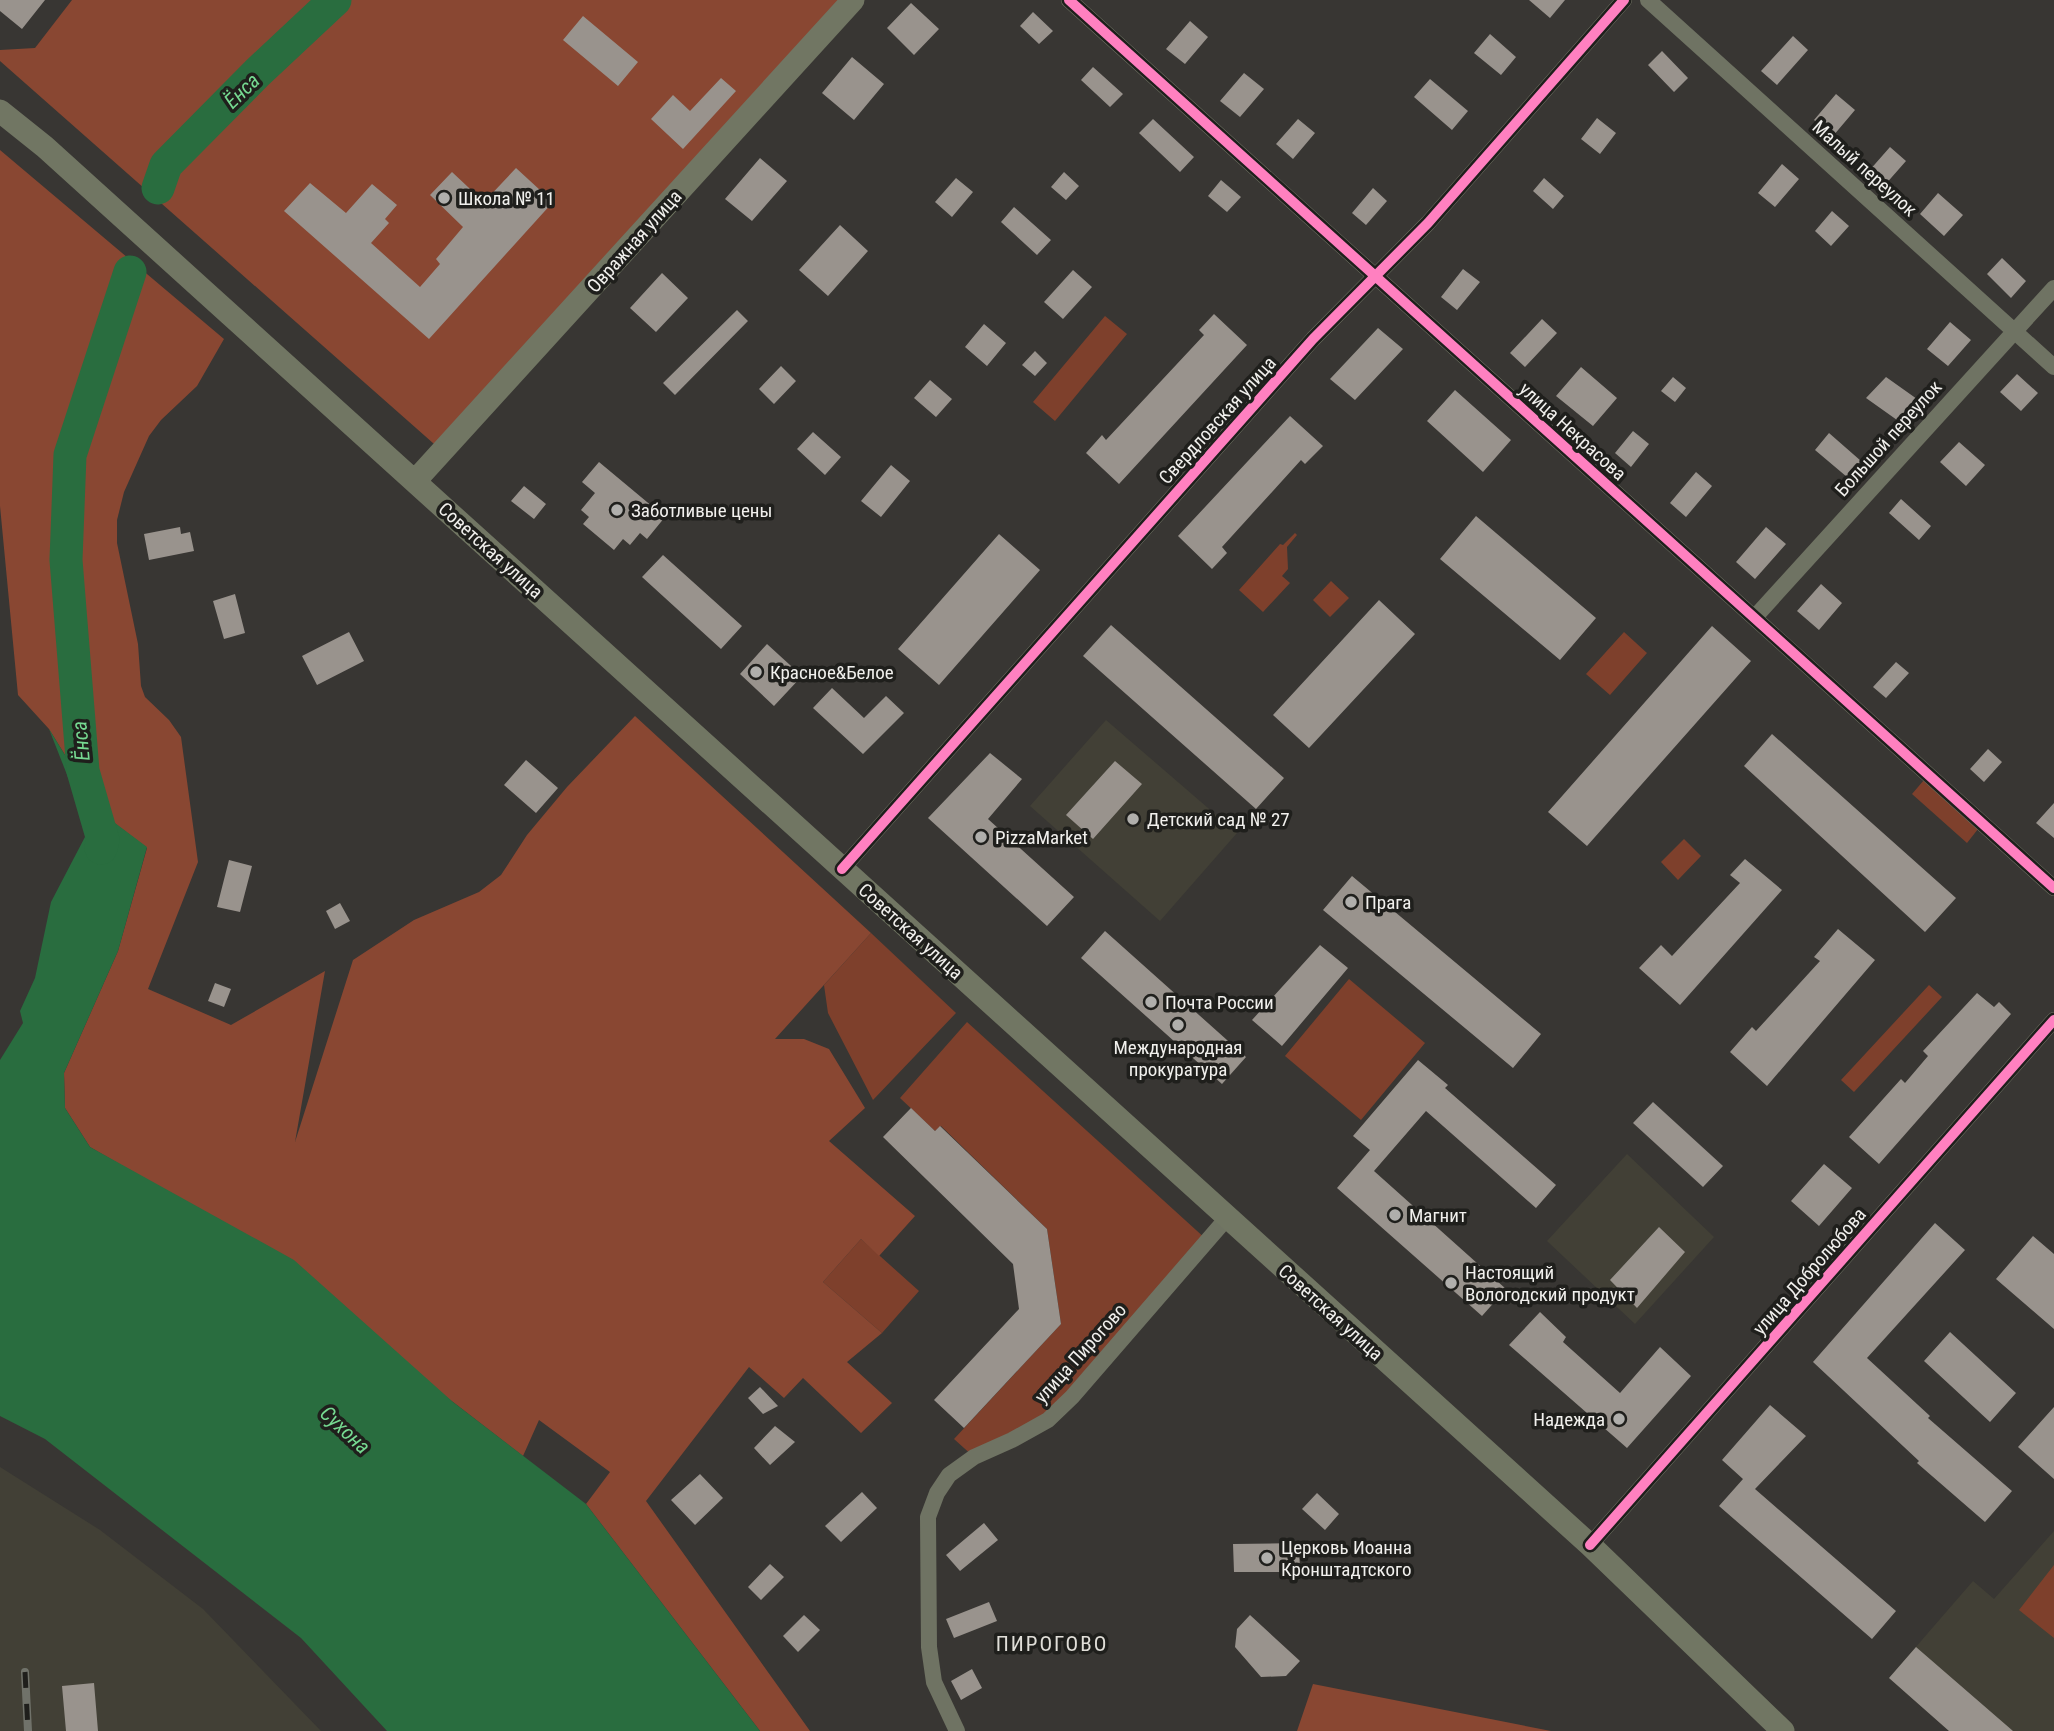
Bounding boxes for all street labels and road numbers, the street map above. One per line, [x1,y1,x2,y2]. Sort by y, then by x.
street label: Малый переулок [1808,115,1922,221]
street label: Овражная улица [582,185,687,297]
street label: Свердловская улица [1154,352,1281,489]
street label: Большой переулок [1830,376,1947,501]
street label: улица Некрасова [1515,377,1631,485]
street label: Советская улица [434,497,548,603]
street label: Советская улица [854,878,968,984]
street label: улица Добролюбова [1748,1203,1871,1340]
street label: Советская улица [1274,1259,1388,1365]
street label: улица Пирогово [1030,1299,1131,1408]

